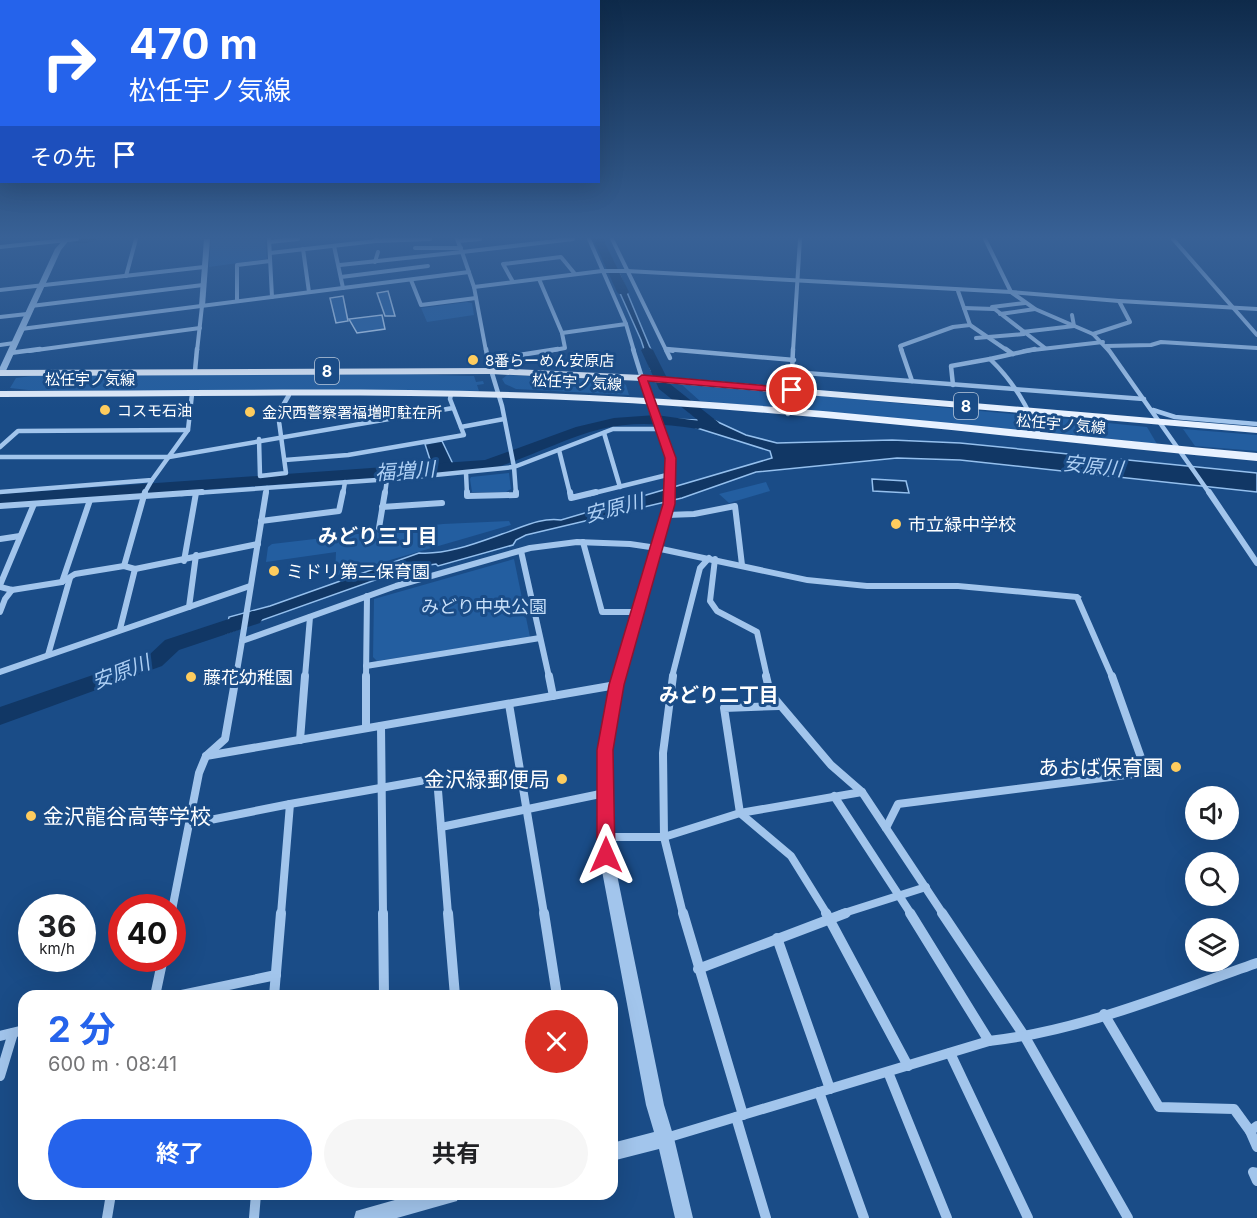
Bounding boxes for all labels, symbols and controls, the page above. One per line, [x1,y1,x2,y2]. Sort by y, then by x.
text: 470 m [129,18,258,69]
icon: right [30,24,108,102]
text: 松任宇ノ気線 [129,74,291,107]
icon: arrive [108,138,141,171]
text: その先 [30,144,96,170]
place label: 8番らーめん安原店 [485,351,614,370]
marker: 8番らーめん安原店 [466,353,480,367]
road number: 8 [315,358,339,384]
pin [766,364,817,415]
street label: 松任宇ノ気線 [45,370,135,389]
street label: 松任宇ノ気線 [532,370,622,394]
icon: arrive [775,373,808,406]
road number: 8 [954,393,978,419]
place label: コスモ石油 [117,401,192,420]
marker: コスモ石油 [98,403,112,417]
place label: 金沢西警察署福増町駐在所 [262,403,442,422]
marker: 金沢西警察署福増町駐在所 [243,405,257,419]
street label: 松任宇ノ気線 [1015,411,1107,437]
water label: 安原川 [1062,451,1126,481]
water label: 福増川 [374,457,438,485]
water label: 安原川 [582,488,648,527]
place label: 市立緑中学校 [908,514,1016,535]
marker: 市立緑中学校 [889,517,903,531]
district label: みどり三丁目 [318,524,438,548]
place label: ミドリ第二保育園 [286,561,430,582]
marker: ミドリ第二保育園 [267,564,281,578]
park label: みどり中央公園 [421,596,547,617]
water label: 安原川 [89,649,155,694]
place label: 藤花幼稚園 [203,667,293,688]
marker: 藤花幼稚園 [184,670,198,684]
district label: みどり二丁目 [659,683,779,707]
place label: あおば保育園 [1038,755,1164,780]
marker: あおば保育園 [1169,760,1183,774]
place label: 金沢緑郵便局 [424,767,550,792]
marker: 金沢緑郵便局 [555,772,569,786]
map controls [1185,786,1239,972]
button: sound [1185,786,1239,840]
place label: 金沢龍谷高等学校 [43,804,211,829]
marker: 金沢龍谷高等学校 [24,809,38,823]
position arrow [574,823,638,887]
button: search [1185,852,1239,906]
speed limit sign: 40 [108,894,186,972]
text: 36 [38,908,76,944]
button: layers [1185,918,1239,972]
text: km/h [39,939,75,958]
text: 2 分 [48,1007,115,1051]
button: close [525,1010,588,1073]
text: 600 m · 08:41 [48,1052,177,1076]
button: 終了 [48,1119,312,1188]
button: 共有 [324,1119,588,1188]

